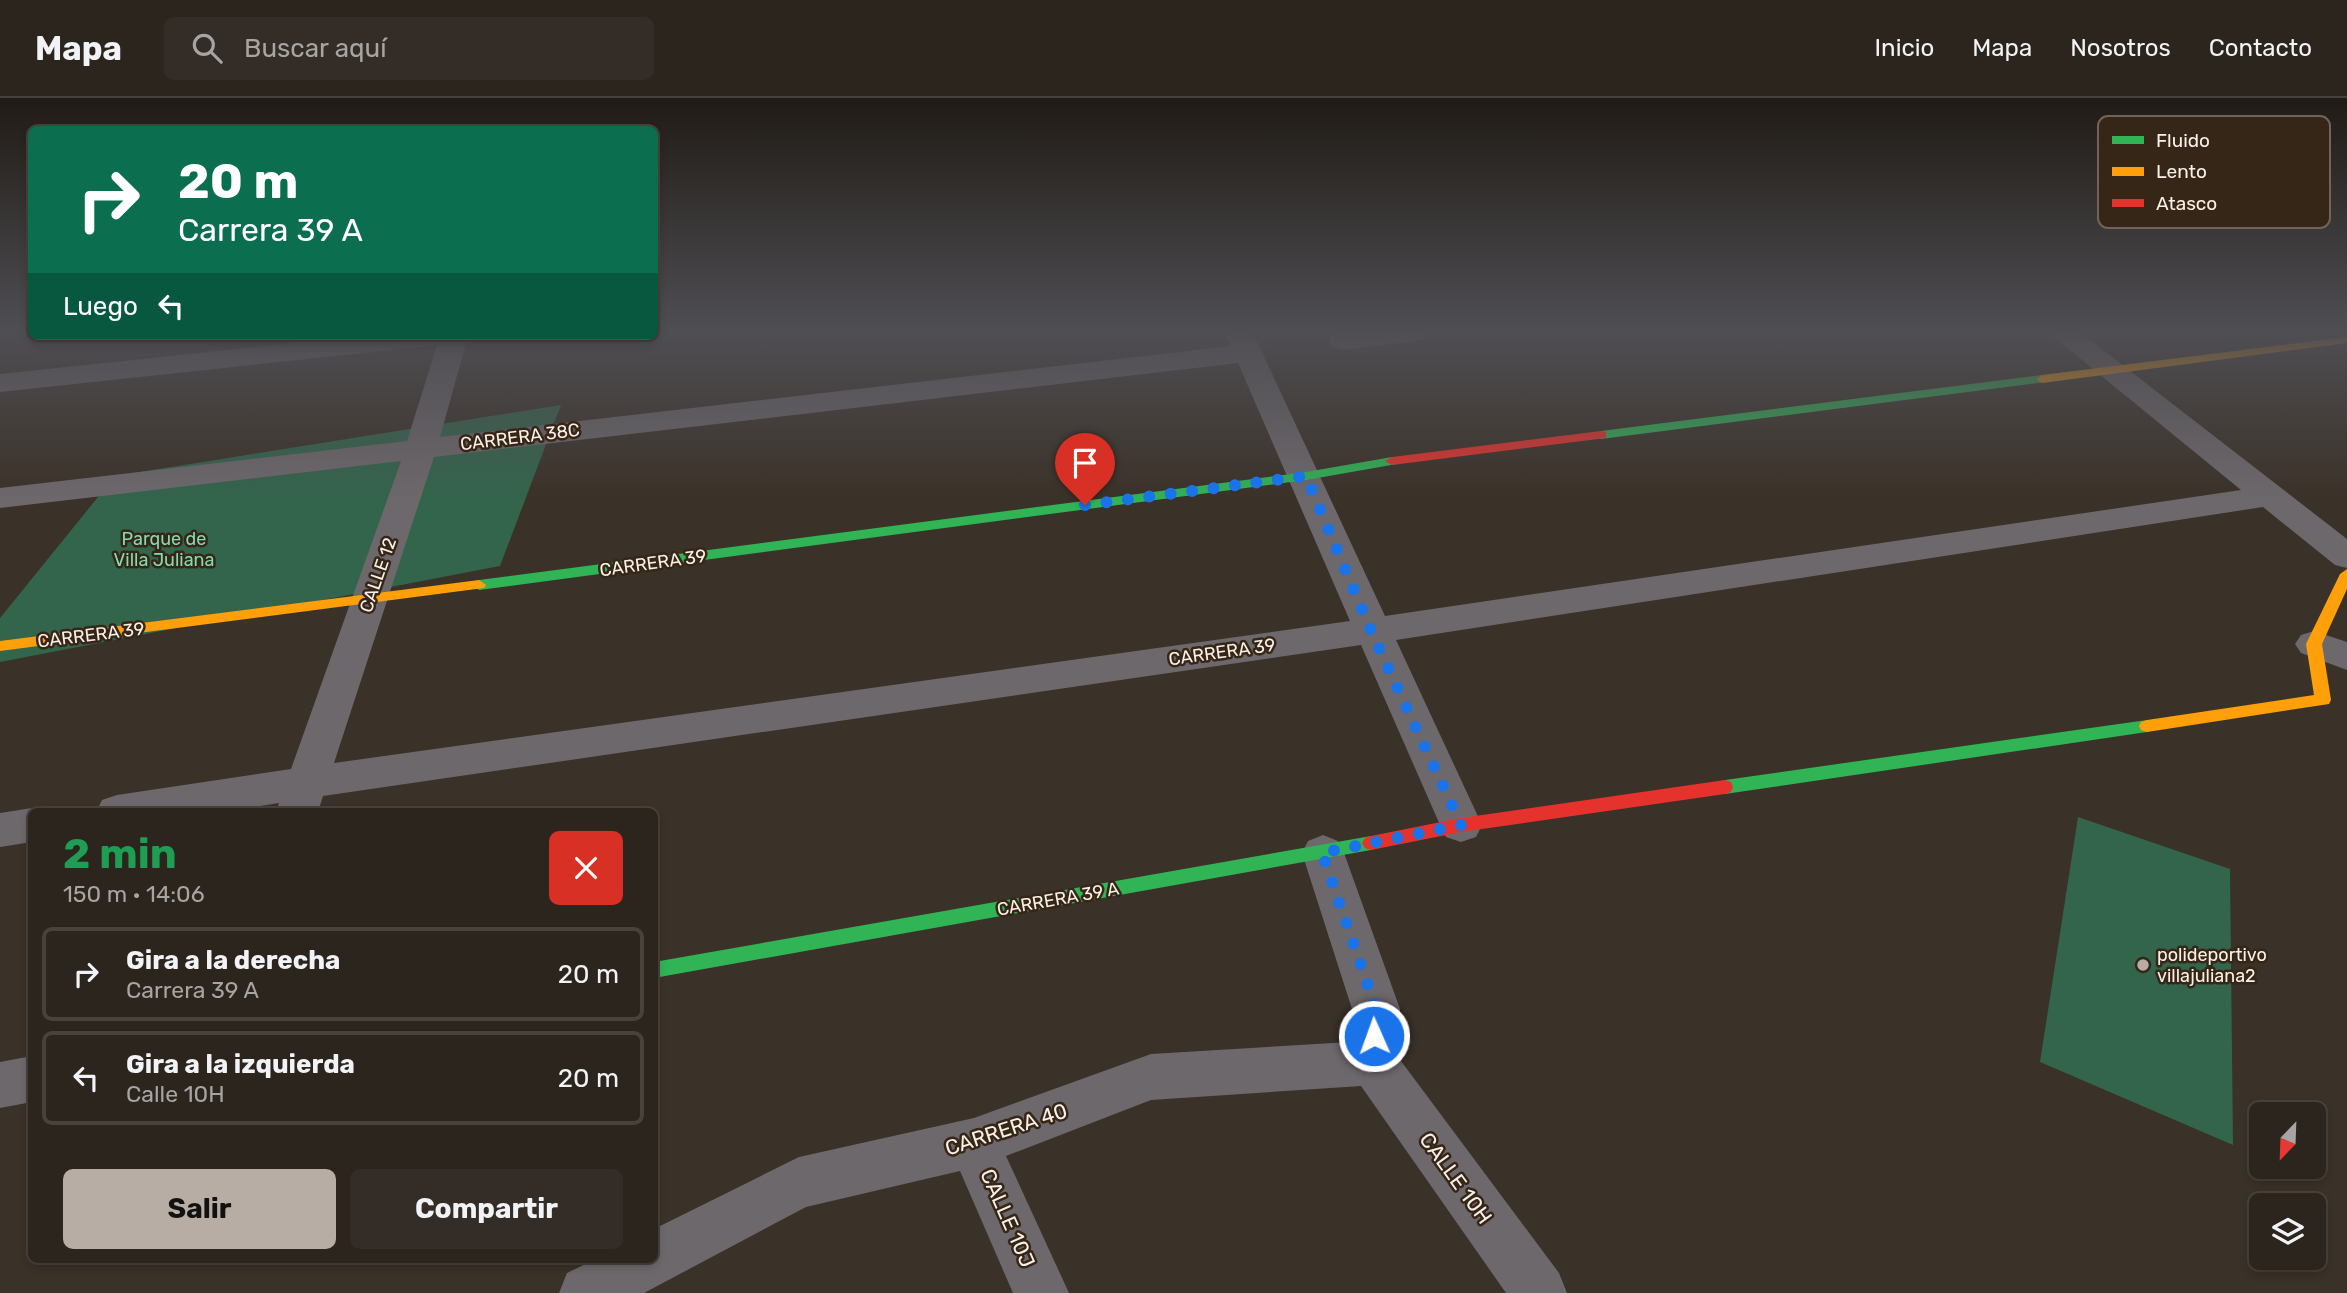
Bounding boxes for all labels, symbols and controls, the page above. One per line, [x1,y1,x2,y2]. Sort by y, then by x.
search box [164,17,654,80]
text: Mapa [35,29,122,68]
icon: search [188,29,226,67]
text: Buscar aquí [244,33,387,64]
text: Inicio [1875,34,1934,62]
text: Mapa [1972,34,2032,62]
text: Nosotros [2070,34,2171,62]
text: Contacto [2209,34,2312,62]
legend [2098,116,2330,228]
text: Fluido [2156,129,2210,152]
text: 20 m [178,152,299,210]
icon: right [63,154,154,245]
text: Lento [2156,160,2207,183]
text: Atasco [2156,192,2217,215]
text: Carrera 39 A [178,211,363,249]
icon: left [152,287,190,325]
text: Luego [63,291,138,322]
street label: CARRERA 38C [459,419,581,455]
pin [1055,433,1115,505]
icon: arrive [1066,444,1104,482]
park label: Parque de Villa Juliana [114,528,214,571]
street label: CALLE 12 [355,535,401,615]
street label: CARRERA 39 [598,545,708,581]
street label: CARRERA 39 [36,618,146,652]
street label: CARRERA 39 [1167,634,1277,670]
text: 2 min [63,829,177,879]
button: close [549,831,623,905]
street label: CARRERA 39 A [995,877,1121,921]
text: 150 m · 14:06 [63,880,205,908]
place label: polideportivo villajuliana2 [2157,944,2267,987]
text: Gira a la derecha [126,945,340,976]
icon: right [67,955,105,993]
marker: polideportivo villajuliana2 [2135,957,2151,973]
text: 20 m [558,959,619,990]
text: Carrera 39 A [126,976,259,1004]
position arrow [1337,999,1411,1073]
text: Gira a la izquierda [126,1049,355,1080]
icon: left [67,1059,105,1097]
text: 20 m [558,1063,619,1094]
text: Calle 10H [126,1080,225,1108]
street label: CARRERA 40 [942,1097,1070,1161]
north arrow [2249,1102,2326,1180]
map controls [2249,1102,2326,1270]
street label: CALLE 10H [1415,1127,1497,1229]
street label: CALLE 10J [975,1165,1041,1271]
button: Salir [63,1169,336,1249]
button: Compartir [350,1169,623,1249]
button: layers [2249,1193,2326,1270]

